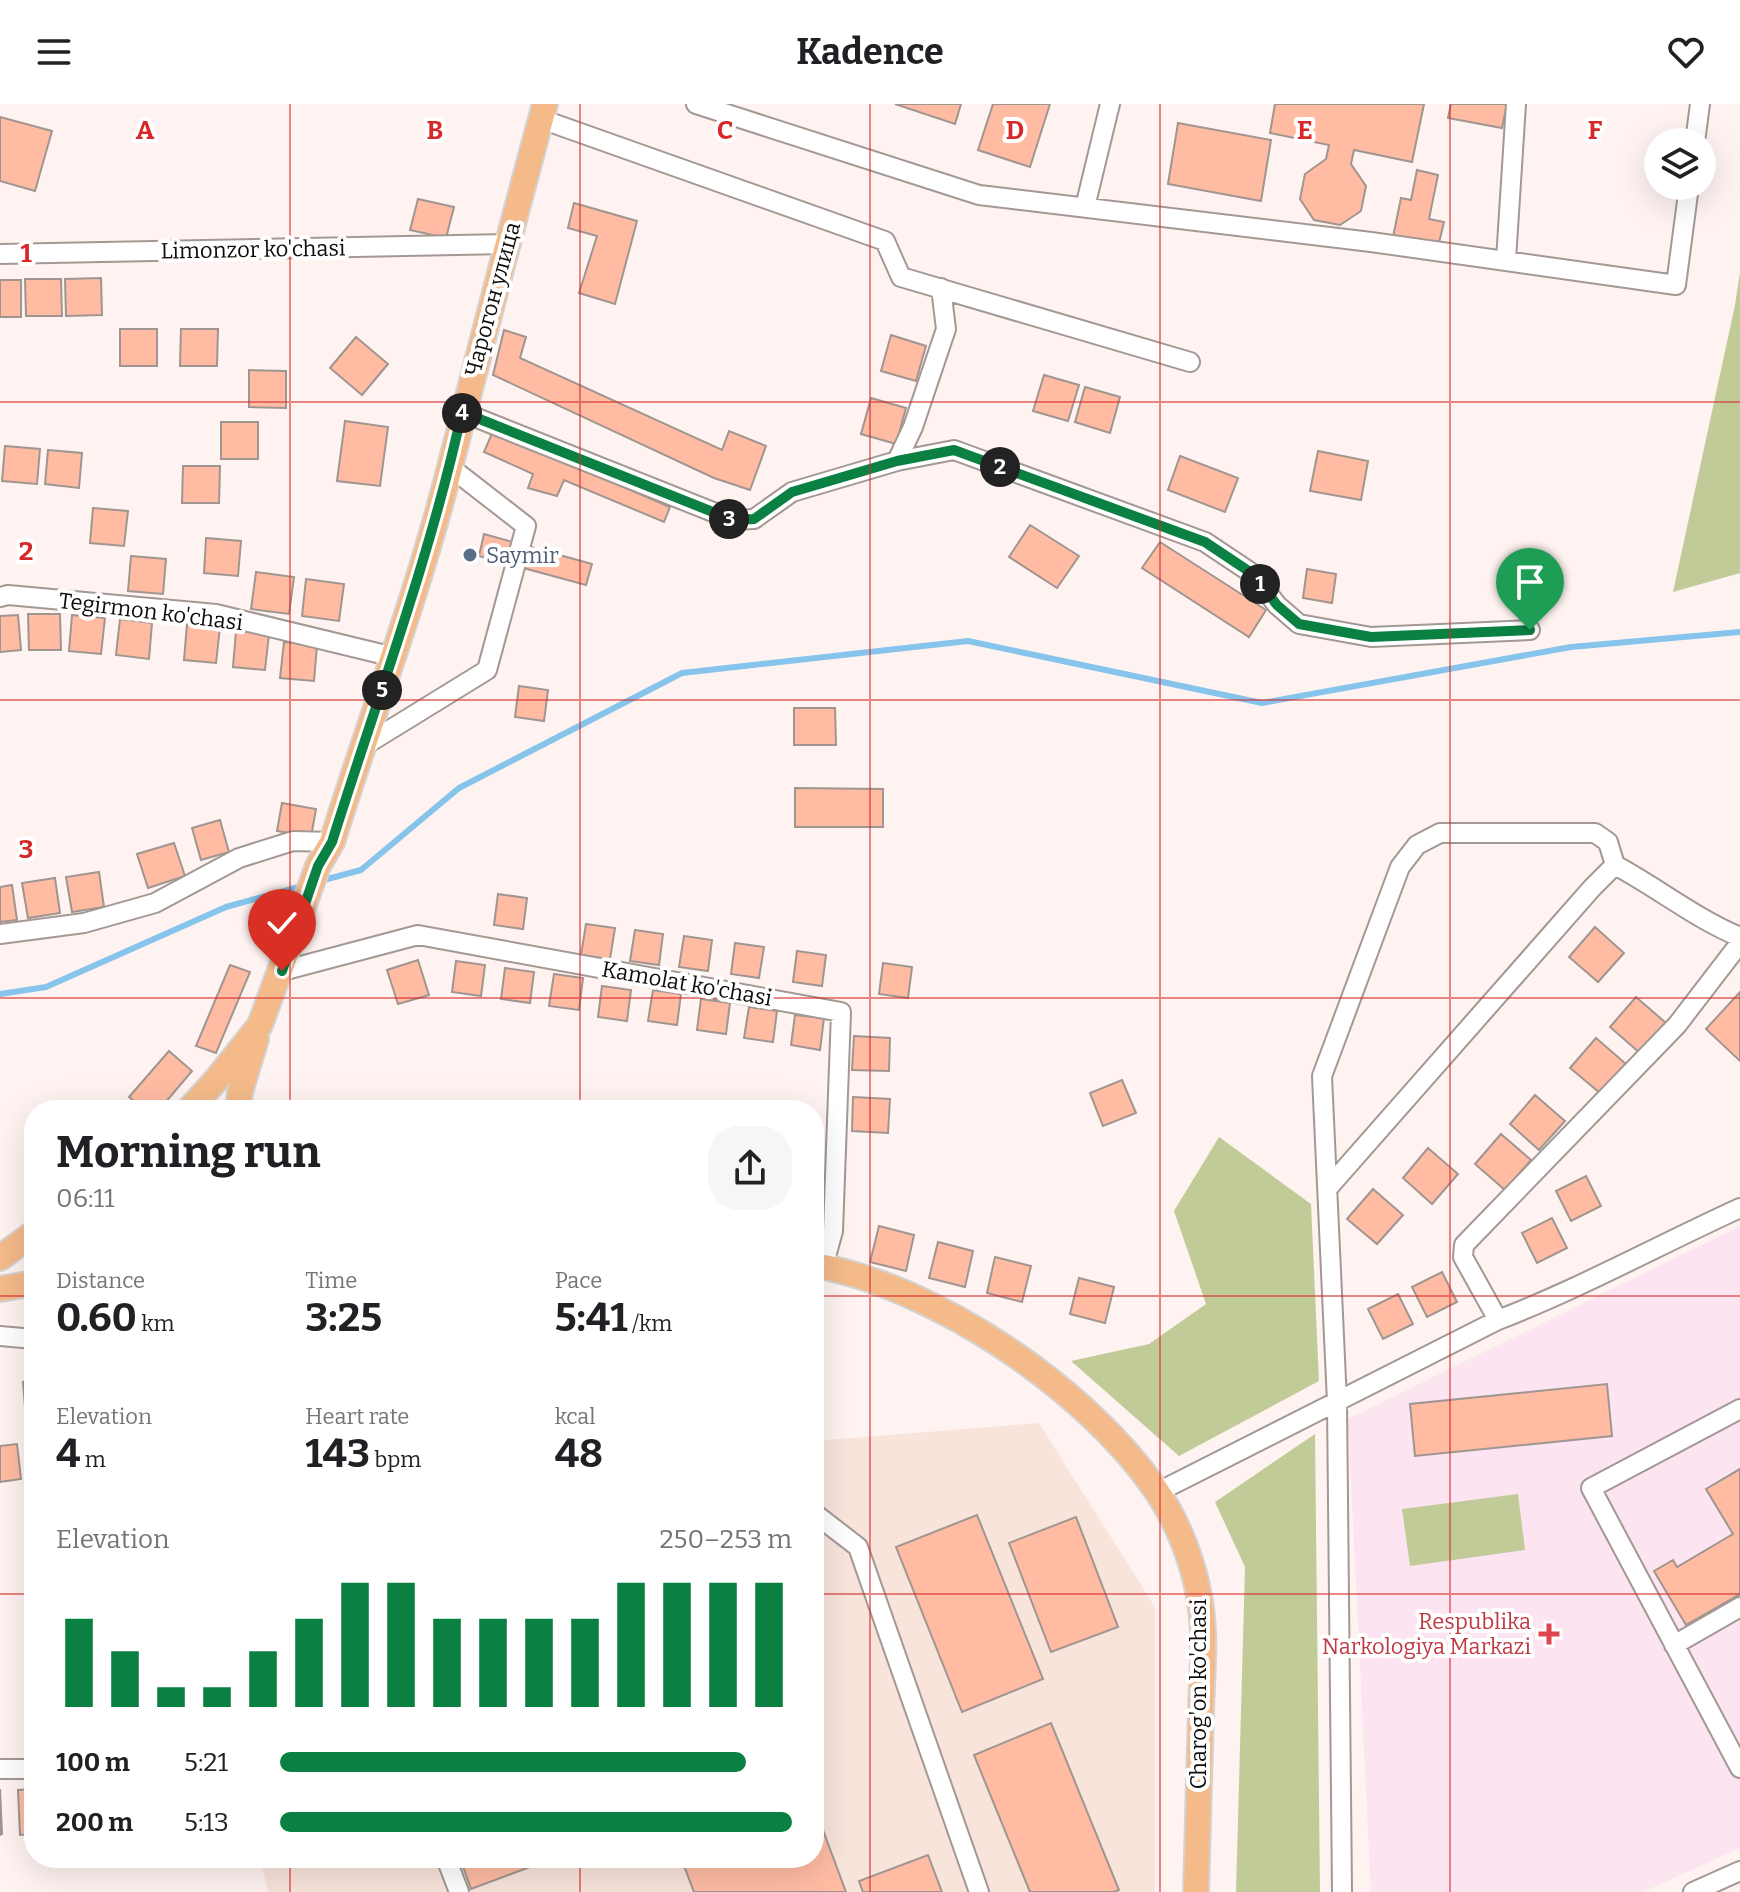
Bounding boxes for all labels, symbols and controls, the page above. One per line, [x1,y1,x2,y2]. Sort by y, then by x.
icon: menu [32,30,76,74]
text: Kadence [796,30,944,74]
icon: heart [1664,30,1708,74]
text: A [136,115,155,146]
text: B [427,115,443,146]
text: C [717,115,733,146]
text: D [1006,115,1024,146]
text: E [1297,115,1313,146]
text: F [1588,115,1603,146]
map controls [1644,128,1716,200]
button: layers [1644,128,1716,200]
street label: Чарогон улица [459,219,526,379]
street label: Limonzor ko'chasi [160,234,346,265]
text: 1 [20,238,32,269]
pin: 4 [442,393,482,433]
text: 4 [455,399,469,426]
pin: 2 [980,447,1020,487]
text: 2 [994,453,1006,480]
pin: 3 [709,499,749,539]
text: 3 [723,505,735,532]
text: 2 [19,536,33,567]
place label: Saymir [486,542,559,569]
marker: Saymir [461,546,479,564]
pin [1496,548,1564,630]
icon: arrive [1508,560,1552,604]
pin: 1 [1240,564,1280,604]
text: 1 [1255,570,1265,597]
street label: Tegirmon ko'chasi [57,587,245,636]
pin: 5 [362,670,402,710]
text: 5 [376,676,388,703]
text: 3 [19,834,33,865]
pin [248,889,316,971]
icon: check [260,901,304,945]
street label: Kamolat ko'chasi [600,955,775,1012]
text: Morning run [56,1126,320,1179]
button: share [708,1126,792,1210]
text: 06:11 [56,1183,115,1214]
text: Distance [56,1267,145,1294]
text: Time [305,1267,357,1294]
text: Pace [555,1267,602,1294]
text: 0.60 [56,1294,137,1342]
text: 3:25 [305,1294,382,1342]
text: 5:41 [555,1294,628,1342]
text: km [137,1310,174,1337]
text: /km [628,1310,672,1337]
text: Elevation [56,1403,152,1430]
text: Heart rate [305,1403,409,1430]
text: kcal [555,1403,596,1430]
text: 4 [56,1430,80,1478]
text: 143 [305,1430,370,1478]
text: 48 [555,1430,603,1478]
text: m [80,1446,106,1473]
text: bpm [370,1446,421,1473]
text: Elevation [56,1524,169,1555]
text: 250–253 m [659,1524,792,1555]
street label: Charog'on ko'chasi [1185,1598,1212,1789]
place label: Respublika Narkologiya Markazi [1322,1608,1531,1660]
marker: Respublika Narkologiya Markazi [1538,1623,1560,1645]
text: 100 m [56,1747,130,1778]
text: 5:21 [184,1747,228,1778]
text: 200 m [56,1807,133,1838]
text: 5:13 [184,1807,229,1838]

